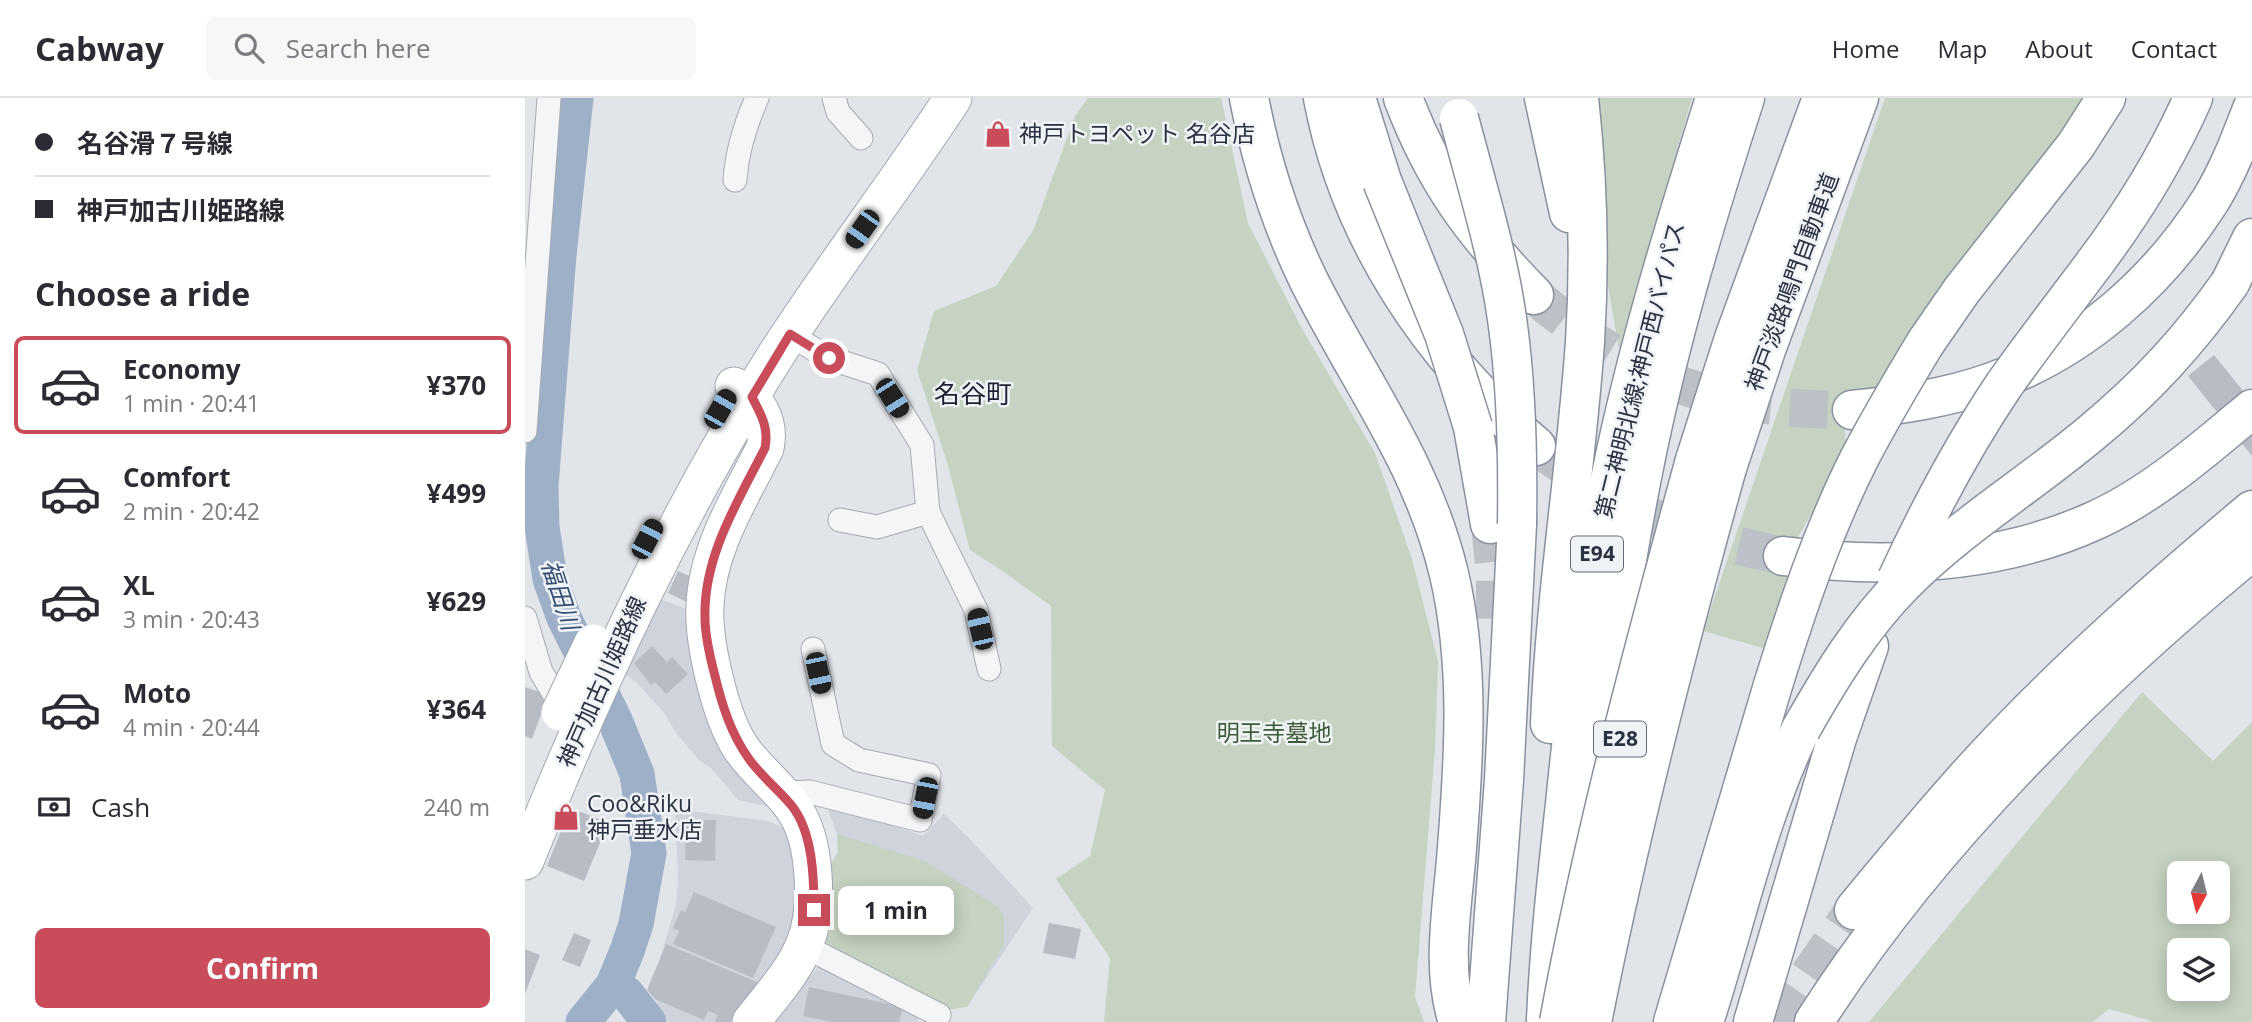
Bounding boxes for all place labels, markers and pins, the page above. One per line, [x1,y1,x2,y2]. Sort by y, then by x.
place label: 神戸トヨペット 名谷店 [1019,117,1255,149]
shop icon: 神戸トヨペット 名谷店 [983,119,1013,149]
place label: Coo&Riku 神戸垂水店 [587,787,702,845]
shop icon: Coo&Riku 神戸垂水店 [551,802,581,832]

